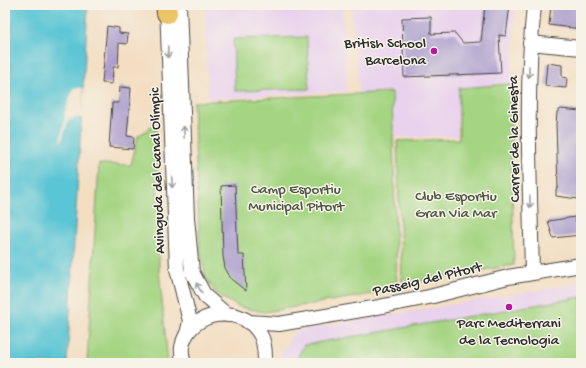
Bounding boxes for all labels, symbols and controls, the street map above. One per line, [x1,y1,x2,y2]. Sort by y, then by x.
place label: British School Barcelona [343,35,427,70]
one-way arrow [164,45,172,58]
marker: British School Barcelona [429,46,439,56]
one-way arrow [525,65,533,78]
street label: Carrer de la Ginesta [505,75,525,202]
street label: Avinguda del Canal Olímpic [146,87,170,254]
one-way arrow [180,126,188,139]
one-way arrow [169,175,176,188]
park label: Camp Esportiu Municipal Pitort [248,181,346,216]
park label: Club Esportiu Gran Via Mar [415,188,498,223]
one-way arrow [526,195,534,208]
street label: Passeig del Pitort [370,258,485,301]
one-way arrow [195,282,203,294]
marker: Parc Mediterrani de la Tecnologia [504,302,514,312]
place label: Parc Mediterrani de la Tecnologia [456,315,561,350]

